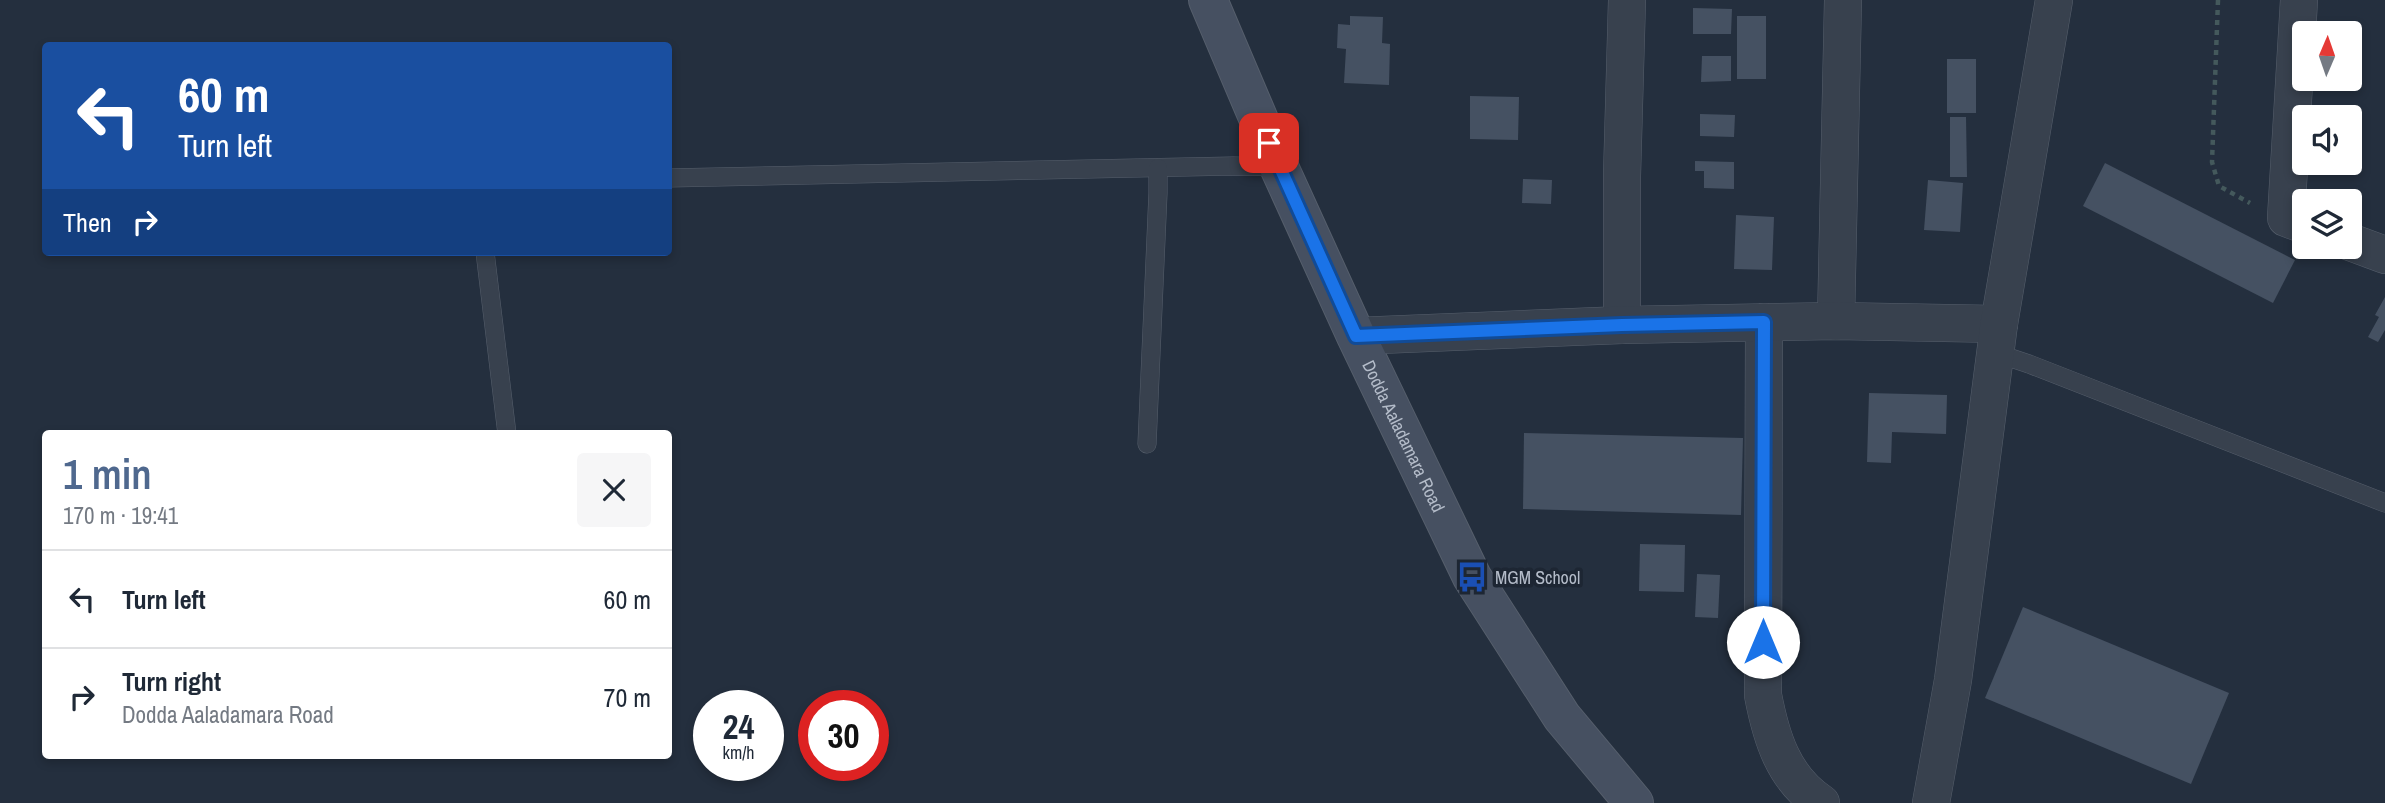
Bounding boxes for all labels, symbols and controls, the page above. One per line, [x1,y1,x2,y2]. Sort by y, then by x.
north arrow [2292,21,2362,91]
map controls [2292,21,2362,259]
text: 60 m [178,61,270,127]
icon: left [63,70,154,161]
button: sound [2292,105,2362,175]
pin [1239,113,1299,173]
text: Turn left [178,124,272,167]
icon: arrive [1250,124,1288,162]
button: layers [2292,189,2362,259]
icon: right [126,203,164,241]
text: Then [63,205,112,240]
street label: Dodda Aaladamara Road [1357,356,1451,516]
text: 1 min [63,446,152,502]
button: close [577,453,651,527]
text: 170 m · 19:41 [63,500,178,531]
bus stop icon: MGM School [1455,560,1489,594]
place label: MGM School [1495,565,1580,590]
icon: left [63,580,101,618]
text: Turn left [122,582,206,617]
text: 60 m [604,582,651,617]
position arrow [1726,605,1800,679]
text: Turn right [122,664,221,699]
icon: right [63,678,101,716]
text: 70 m [604,680,651,715]
speed limit sign: 30 [798,690,889,781]
text: Dodda Aaladamara Road [122,699,334,730]
text: 24 [723,703,754,750]
text: km/h [723,740,755,765]

